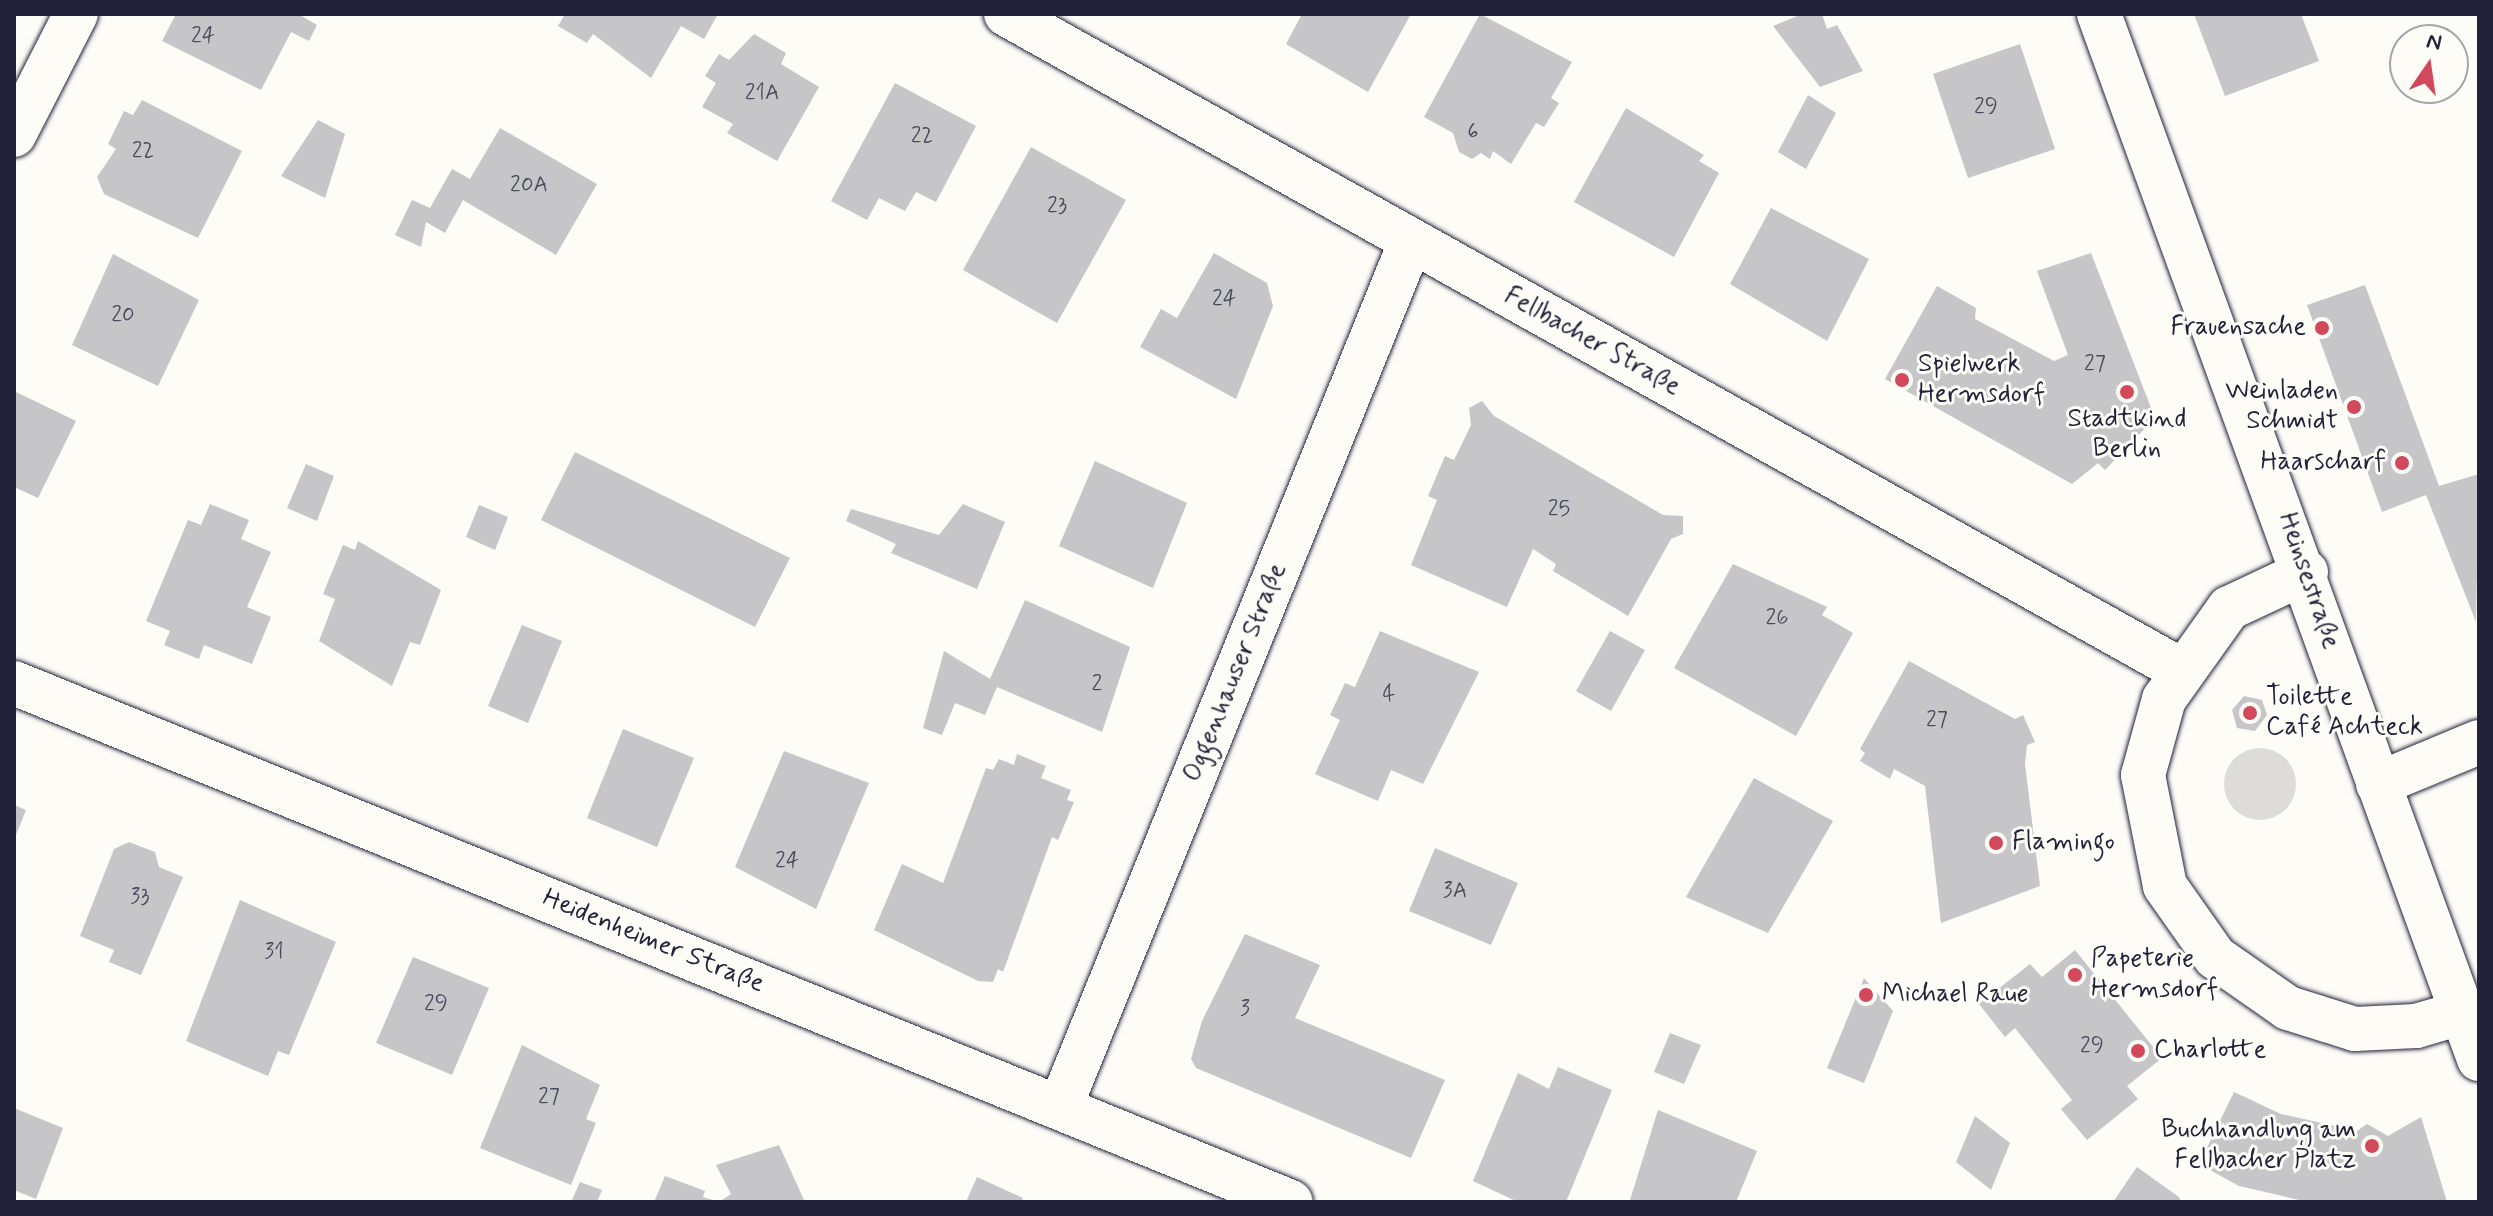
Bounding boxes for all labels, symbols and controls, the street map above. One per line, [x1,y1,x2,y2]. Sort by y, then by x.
house number: 24 [191,24,215,50]
north arrow [2389,24,2469,104]
text: N [2424,27,2444,58]
house number: 21A [745,81,779,107]
house number: 29 [1974,95,1998,121]
house number: 6 [1467,120,1479,146]
house number: 22 [911,124,933,150]
house number: 22 [132,139,154,165]
house number: 20A [510,173,548,199]
house number: 23 [1047,194,1067,220]
street label: Fellbacher Straße [1499,281,1685,403]
house number: 24 [1212,287,1236,313]
house number: 20 [111,303,135,329]
place label: Frauensache [2170,312,2306,344]
marker: Frauensache [2313,319,2331,337]
place label: Spielwerk Hermsdorf [1918,349,2045,410]
house number: 27 [2084,352,2106,378]
marker: Spielwerk Hermsdorf [1893,371,1911,389]
place label: Weinladen Schmidt [2225,376,2338,438]
marker: Stadtkind Berlin [2118,383,2136,401]
marker: Weinladen Schmidt [2345,398,2363,416]
place label: Stadtkind Berlin [2068,404,2186,466]
place label: Haarscharf [2260,447,2386,479]
marker: Haarscharf [2393,454,2411,472]
house number: 25 [1548,497,1570,523]
street label: Heinsestraße [2270,509,2346,653]
street label: Oggenhauser Straße [1178,559,1294,787]
house number: 26 [1766,606,1788,632]
house number: 2 [1092,672,1102,698]
house number: 4 [1383,682,1395,708]
place label: Toilette Café Achteck [2266,682,2423,744]
marker: Toilette Café Achteck [2241,704,2259,722]
house number: 27 [1926,708,1948,734]
place label: Flamingo [2012,827,2115,859]
marker: Flamingo [1987,834,2005,852]
house number: 24 [775,849,799,875]
house number: 3A [1443,879,1467,905]
street label: Heidenheimer Straße [540,884,766,1000]
house number: 33 [130,885,150,911]
house number: 31 [264,940,284,966]
place label: Papeterie Hermsdorf [2091,944,2218,1006]
marker: Papeterie Hermsdorf [2066,966,2084,984]
place label: Michael Raue [1882,979,2025,1011]
marker: Michael Raue [1857,986,1875,1004]
house number: 29 [424,992,448,1018]
house number: 3 [1240,997,1250,1023]
house number: 29 [2080,1034,2104,1060]
place label: Charlotte [2154,1035,2266,1067]
marker: Charlotte [2129,1042,2147,1060]
house number: 27 [538,1085,560,1111]
place label: Buchhandlung am Fellbacher Platz [2163,1115,2356,1176]
marker: Buchhandlung am Fellbacher Platz [2363,1137,2381,1155]

